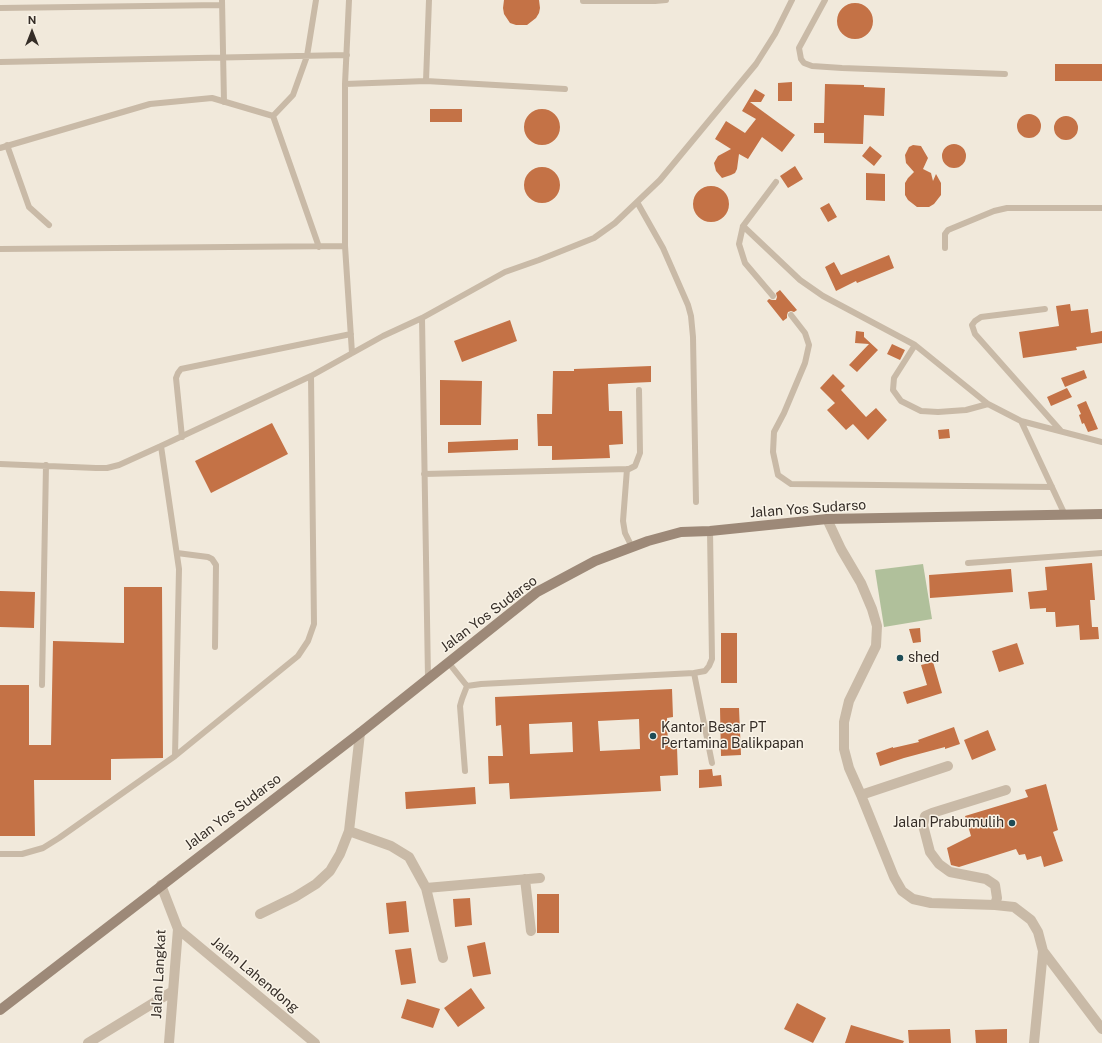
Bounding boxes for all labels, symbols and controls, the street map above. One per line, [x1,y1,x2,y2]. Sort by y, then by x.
north arrow [12,12,52,52]
text: N [28,14,36,26]
street label: Jalan Yos Sudarso [749,497,867,521]
street label: Jalan Yos Sudarso [437,572,541,656]
place label: shed [908,650,939,666]
marker: shed [895,653,905,663]
place label: Kantor Besar PT Pertamina Balikpapan [661,720,804,752]
marker: Kantor Besar PT Pertamina Balikpapan [648,731,658,741]
street label: Jalan Yos Sudarso [181,770,285,854]
place label: Jalan Prabumulih [893,815,1004,831]
marker: Jalan Prabumulih [1007,818,1017,828]
street label: Jalan Langkat [148,929,170,1019]
street label: Jalan Lahendong [208,933,302,1017]

